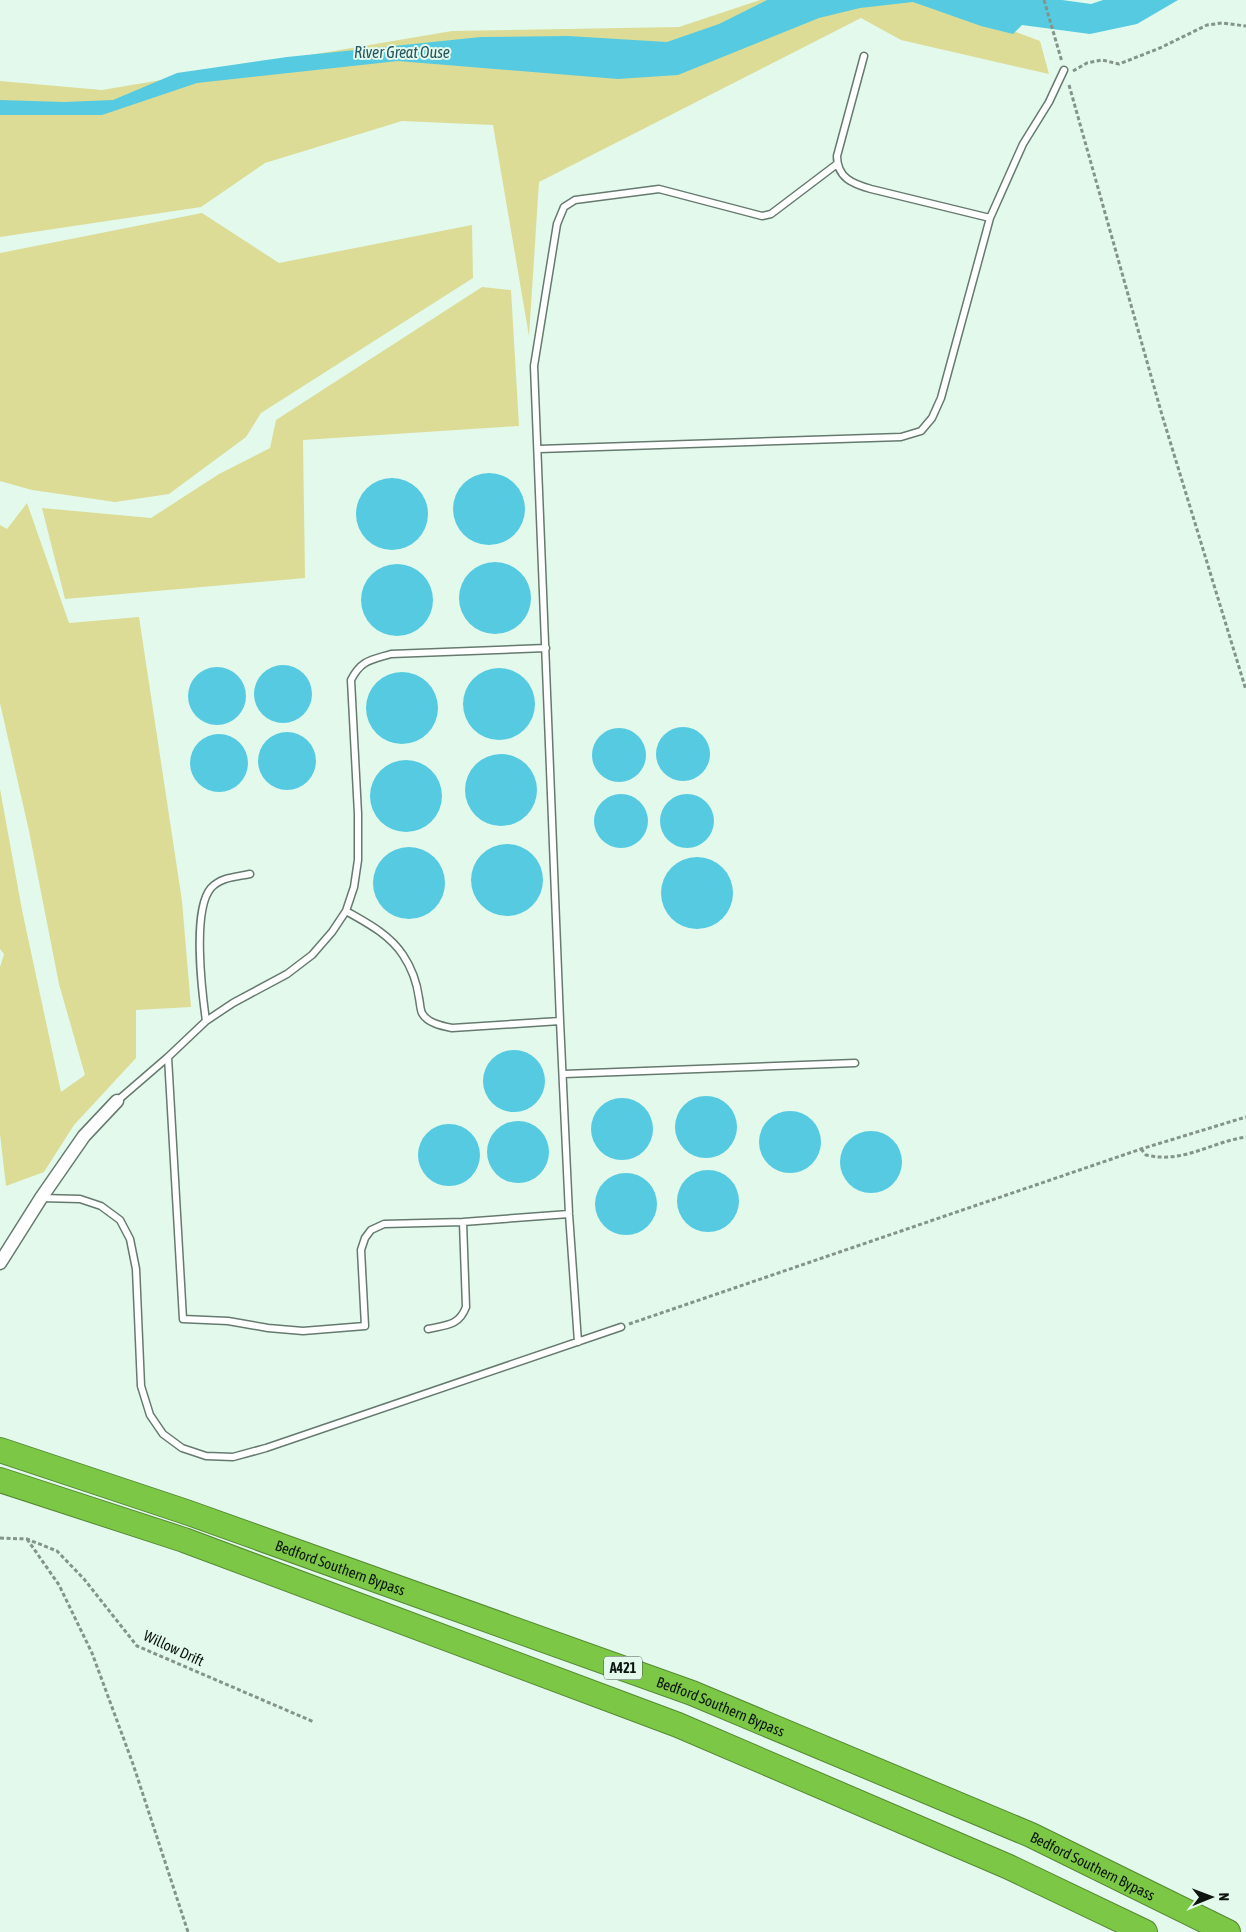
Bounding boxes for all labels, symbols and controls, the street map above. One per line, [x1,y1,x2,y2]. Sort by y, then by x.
water label: River Great Ouse [354,43,450,61]
street label: Bedford Southern Bypass [273,1536,408,1598]
street label: Willow Drift [141,1627,207,1669]
road number: A421 [604,1656,642,1680]
street label: Bedford Southern Bypass [654,1673,787,1739]
street label: Bedford Southern Bypass [1028,1828,1158,1903]
north arrow [1186,1872,1236,1922]
text: N [1216,1893,1232,1901]

